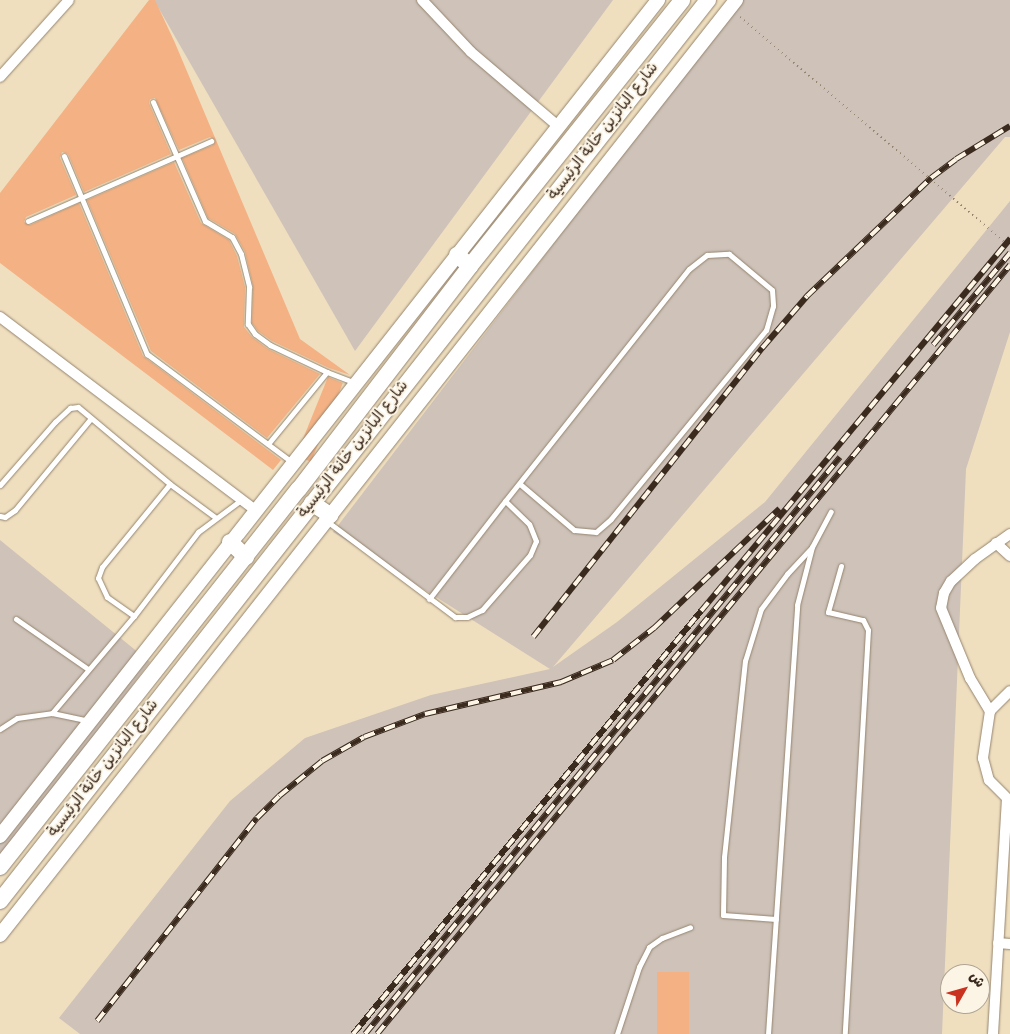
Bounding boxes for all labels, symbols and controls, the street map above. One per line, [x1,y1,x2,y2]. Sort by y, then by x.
street label: شارع البانزين خانة الرئيسية [544,59,664,205]
street label: شارع البانزين خانة الرئيسية [294,377,414,523]
street label: شارع البانزين خانة الرئيسية [44,696,164,842]
north arrow [940,964,990,1014]
text: ش [963,968,989,993]

